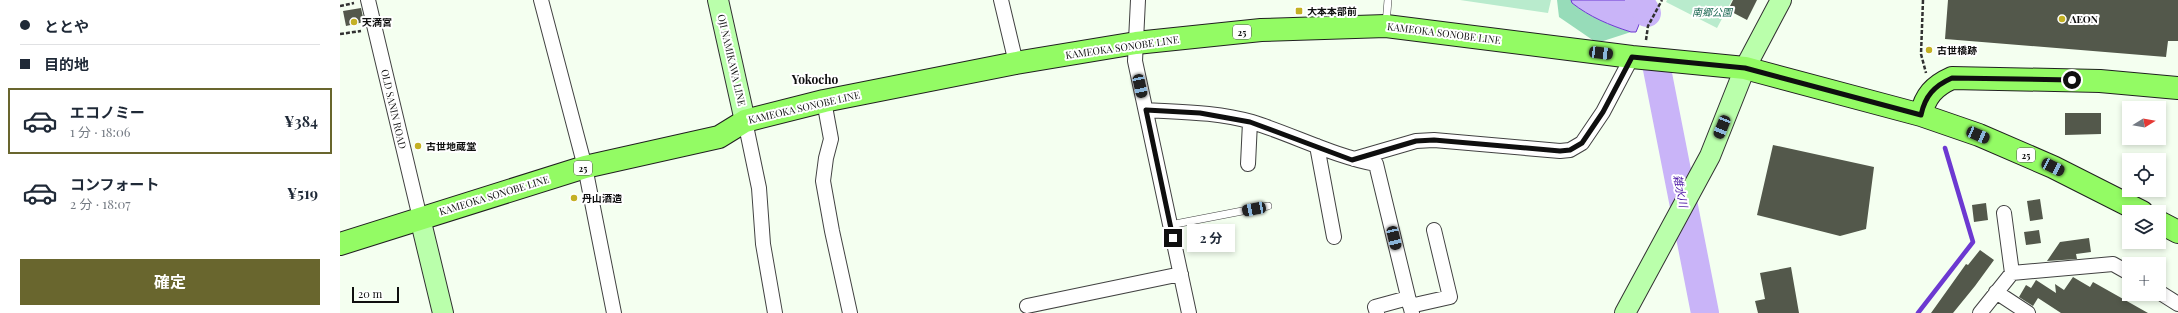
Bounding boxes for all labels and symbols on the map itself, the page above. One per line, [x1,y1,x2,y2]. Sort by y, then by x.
place label: 大本本部前 [1307,4,1357,18]
park label: 南郷公園 [1692,5,1734,19]
marker: 大本本部前 [1294,6,1304,16]
place label: AEON [2069,12,2098,26]
street label: OJI NAMIKAWA LINE [715,13,749,107]
marker: AEON [2057,14,2067,24]
place label: 天満宮 [362,15,392,29]
marker: 天満宮 [349,17,359,27]
street label: KAMEOKA SONOBE LINE [1386,19,1502,47]
road number: 25 [1233,25,1251,39]
street label: KAMEOKA SONOBE LINE [1064,32,1180,62]
place label: 古世橋跡 [1937,43,1977,57]
marker: 古世橋跡 [1924,45,1934,55]
car [1588,46,1614,60]
street label: OLD SANIN ROAD [378,68,410,150]
district label: Yokocho [791,71,839,87]
route start [2063,71,2081,89]
car [1132,73,1148,99]
street label: KAMEOKA SONOBE LINE [747,87,861,127]
north arrow [2122,101,2166,145]
car [1712,114,1732,140]
car [1965,125,1991,145]
place label: 古世地蔵堂 [426,139,476,153]
marker: 古世地蔵堂 [413,141,423,151]
road number: 25 [2017,148,2035,162]
car [2040,156,2066,178]
road number: 25 [574,161,592,175]
street label: KAMEOKA SONOBE LINE [437,172,551,218]
water label: 雑水川 [1670,173,1692,210]
place label: 丹山酒造 [582,191,622,205]
marker: 丹山酒造 [569,193,579,203]
car [1241,201,1267,217]
callout: 2 分 [1187,224,1235,252]
car [1385,225,1403,251]
route end [1164,229,1182,247]
scale bar [352,285,399,304]

